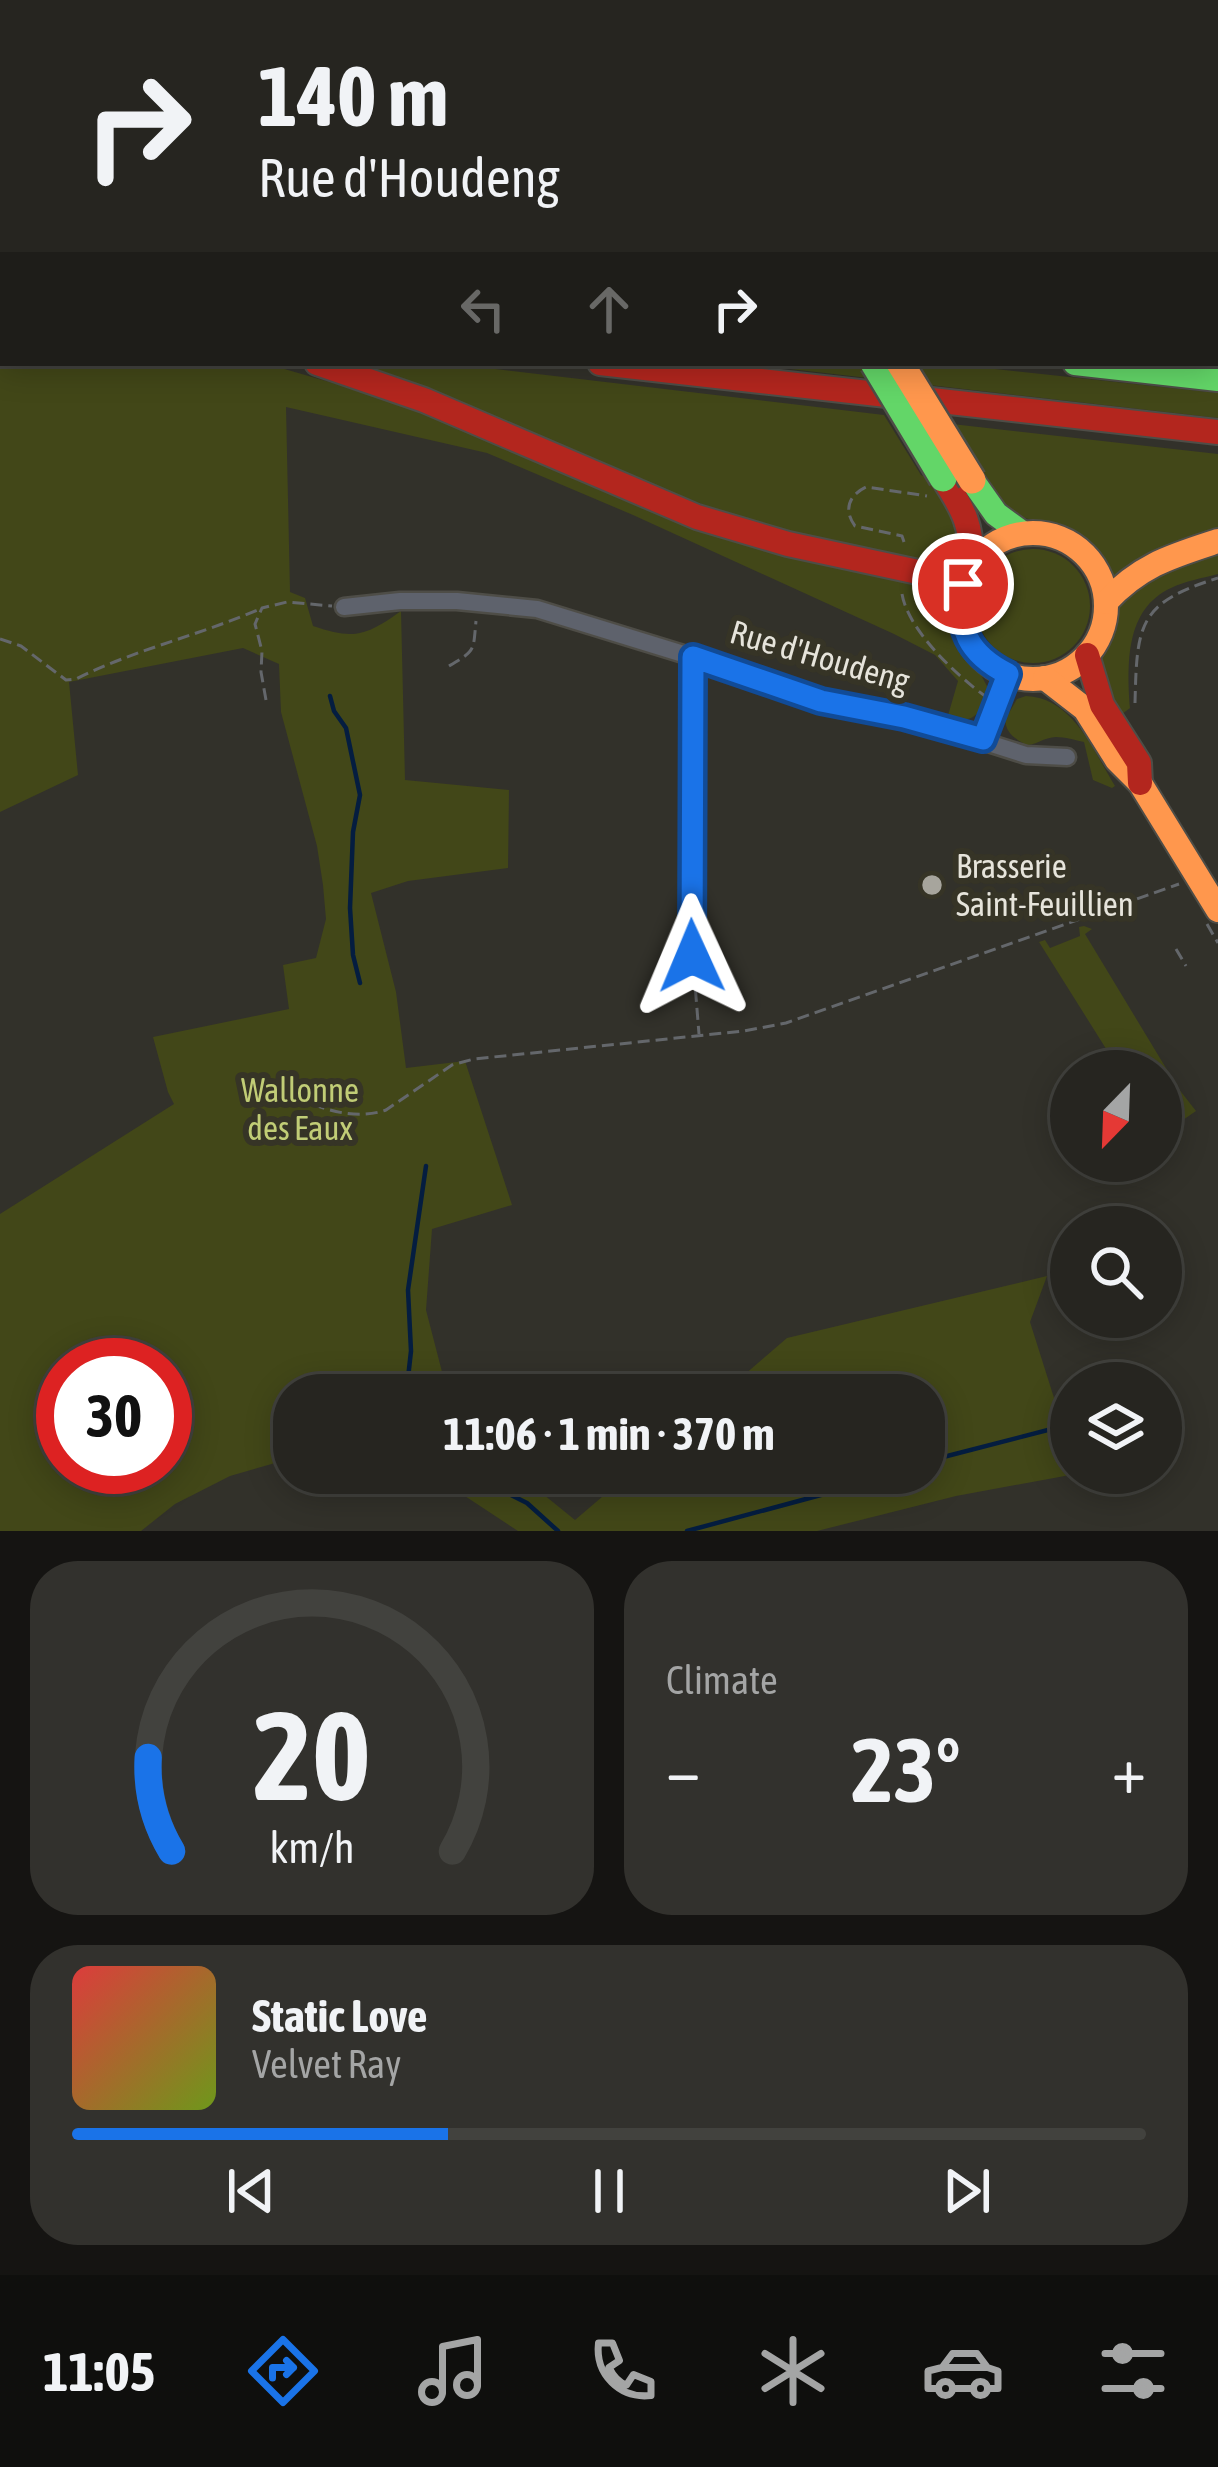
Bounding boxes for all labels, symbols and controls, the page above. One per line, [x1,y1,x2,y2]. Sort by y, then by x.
icon: right [60,48,216,204]
text: 140 m [258,48,448,144]
text: Rue d'Houdeng [258,147,560,208]
icon: left [450,276,516,342]
icon: ahead [576,276,642,342]
icon: right [702,276,768,342]
pin [912,533,1014,635]
icon: arrive [930,551,996,617]
street label: Rue d'Houdeng [726,612,915,700]
place label: Brasserie Saint-Feuillien [956,847,1134,923]
marker: Brasserie Saint-Feuillien [919,872,945,898]
position arrow [629,893,755,1019]
north arrow [1050,1050,1182,1182]
map controls [1050,1050,1182,1494]
park label: Wallonne des Eaux [241,1071,359,1147]
button: search [1050,1206,1182,1338]
speed limit sign: 30 [36,1338,192,1494]
button: layers [1050,1362,1182,1494]
text: 11:06 · 1 min · 370 m [443,1408,775,1460]
text: Climate [666,1658,778,1702]
text: 20 [253,1683,371,1826]
text: 23° [851,1718,961,1821]
text: − [666,1731,700,1807]
text: + [1112,1731,1146,1807]
text: km/h [269,1823,355,1872]
text: Static Love [252,1990,428,2042]
text: Velvet Ray [252,2042,401,2086]
icon: previous [218,2158,284,2224]
icon: pause [576,2158,642,2224]
icon: next [934,2158,1000,2224]
icon: directions [241,2329,325,2413]
icon: music [411,2329,495,2413]
icon: phone [581,2329,665,2413]
icon: climate [751,2329,835,2413]
icon: car [921,2329,1005,2413]
icon: filters [1091,2329,1175,2413]
text: 11:05 [43,2341,155,2402]

